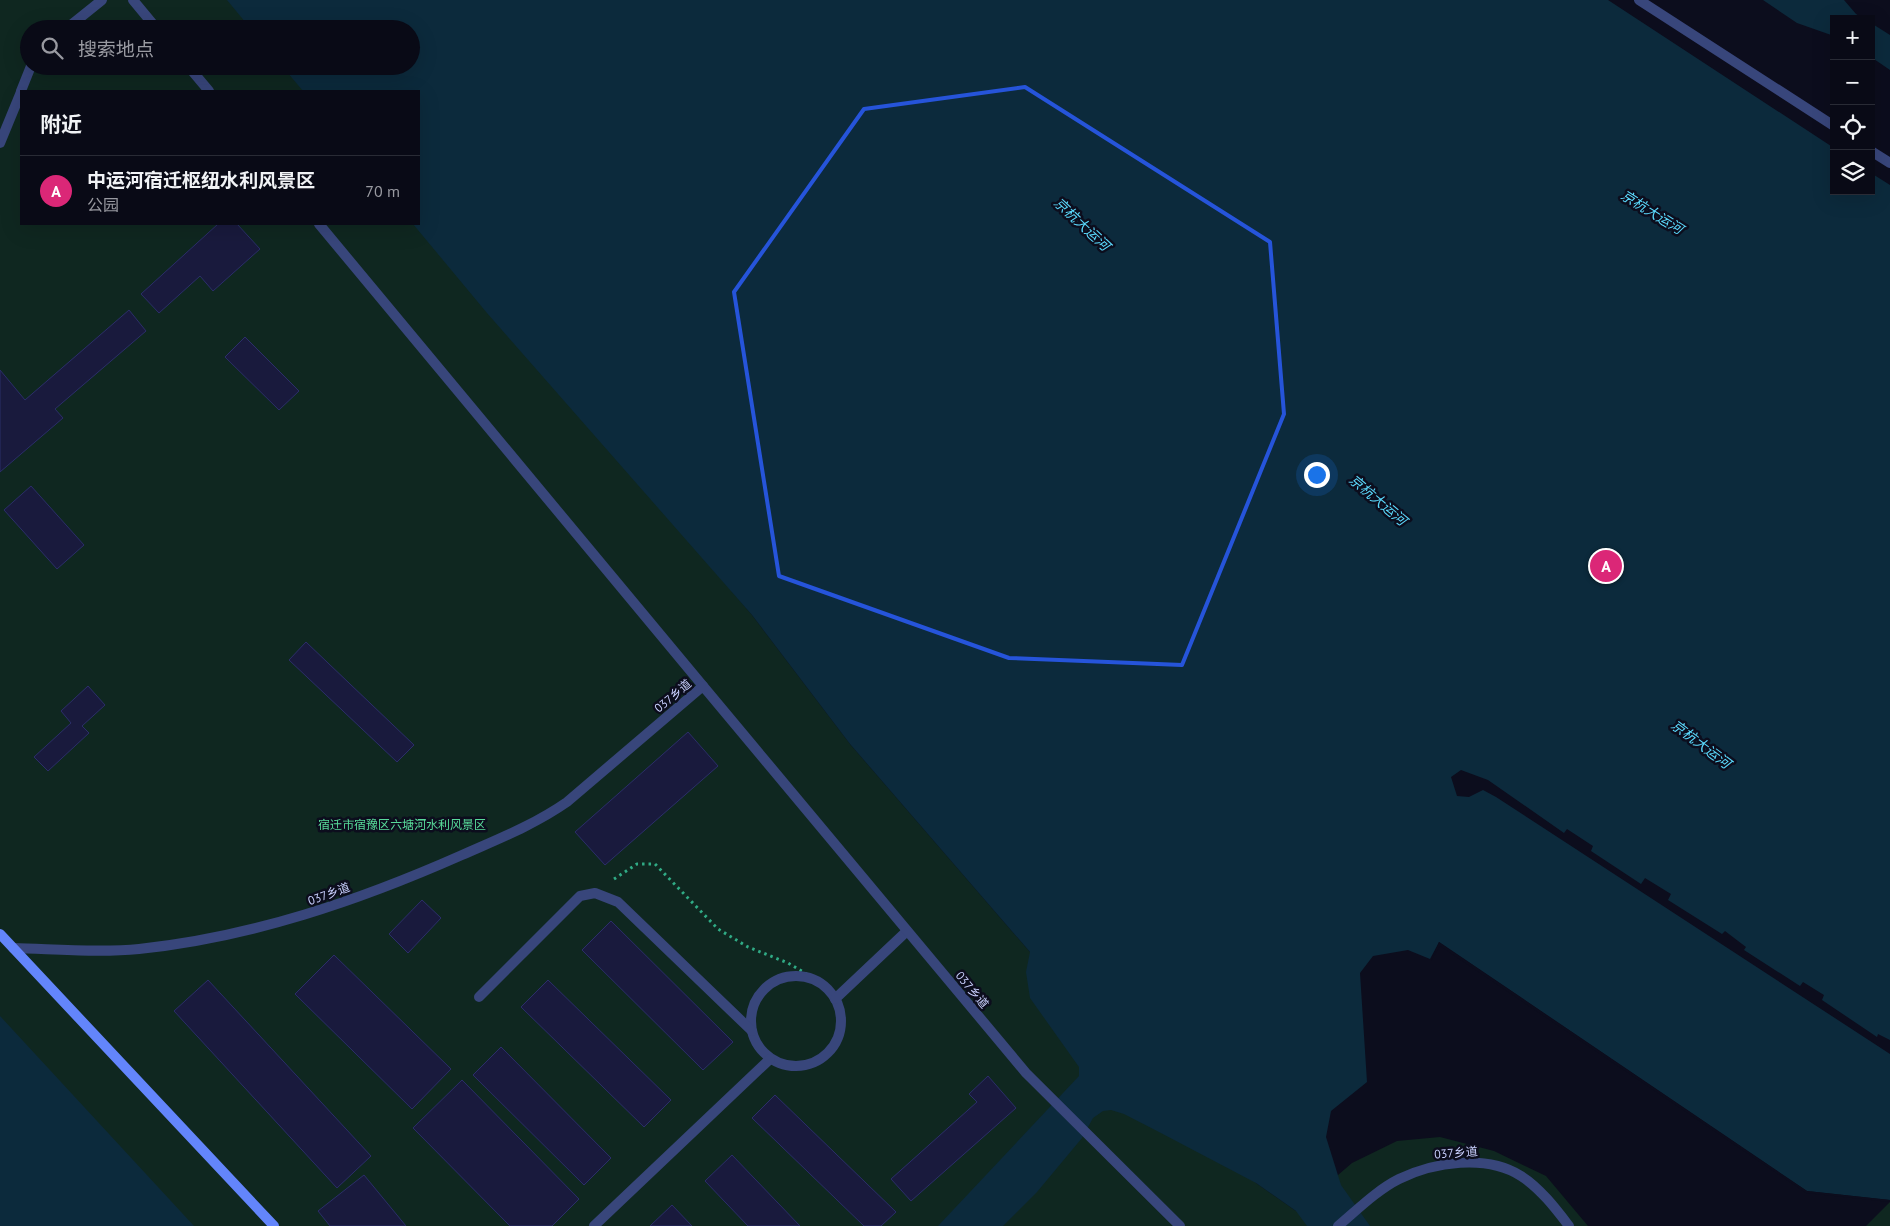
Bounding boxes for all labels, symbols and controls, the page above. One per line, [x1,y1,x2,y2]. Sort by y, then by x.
map controls [1830,15,1875,195]
button: + [1830,15,1875,60]
search box [20,20,420,75]
icon: search [38,34,66,62]
text: 搜索地点 [78,37,154,61]
button: − [1830,60,1875,105]
button: locate [1830,105,1875,150]
text: 附近 [40,111,82,138]
button: layers [1830,150,1875,195]
text: 中运河宿迁枢纽水利风景区 [87,168,315,192]
text: A [51,181,61,201]
text: 70 m [365,181,400,201]
water label: 京杭大运河 [1618,186,1689,240]
water label: 京杭大运河 [1050,194,1116,256]
text: 公园 [87,195,119,215]
your location [1304,462,1330,488]
water label: 京杭大运河 [1345,471,1413,531]
pin: A [1590,547,1622,585]
street label: 037乡道 [651,676,694,715]
water label: 京杭大运河 [1668,716,1737,774]
park label: 宿迁市宿豫区六塘河水利风景区 [318,817,486,832]
street label: 037乡道 [306,879,352,908]
street label: 037乡道 [953,968,992,1011]
street label: 037乡道 [1434,1143,1478,1162]

